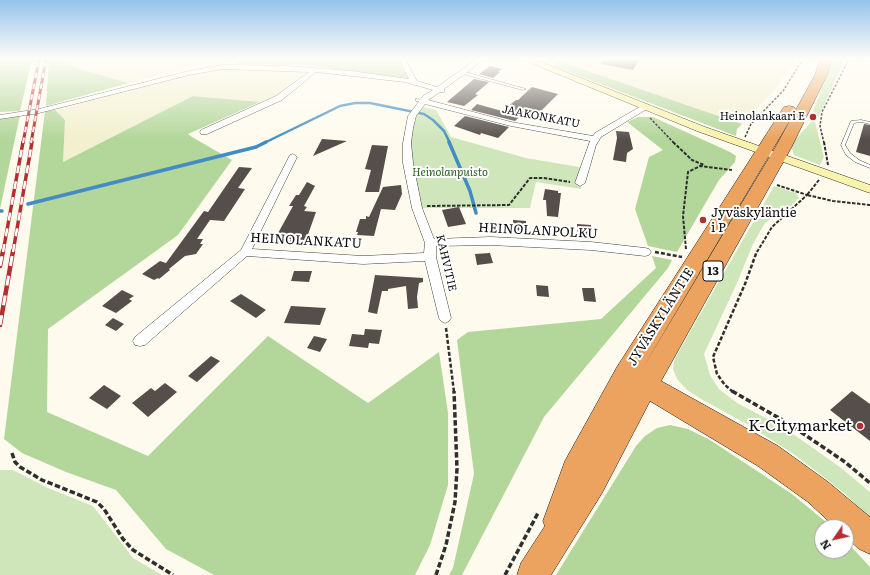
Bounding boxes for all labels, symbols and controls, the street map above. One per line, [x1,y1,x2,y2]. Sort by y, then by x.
street label: JAAKONKATU [501,103,581,131]
place label: Heinolankaari E [720,110,805,124]
marker: Heinolankaari E [808,112,818,122]
park label: Heinolanpuisto [412,166,488,180]
place label: Jyväskyläntie i P [711,205,796,236]
marker: Jyväskyläntie i P [698,215,708,225]
street label: HEINOLANPOLKU [478,220,598,242]
street label: HEINOLANKATU [250,230,362,252]
street label: KAHVITIE [433,233,459,293]
road number: 13 [703,261,723,281]
street label: JYVÄSKYLÄNTIE [625,265,697,369]
place label: K-Citymarket [748,416,852,436]
marker: K-Citymarket [855,421,865,431]
north arrow [814,519,854,559]
text: N [816,537,834,553]

